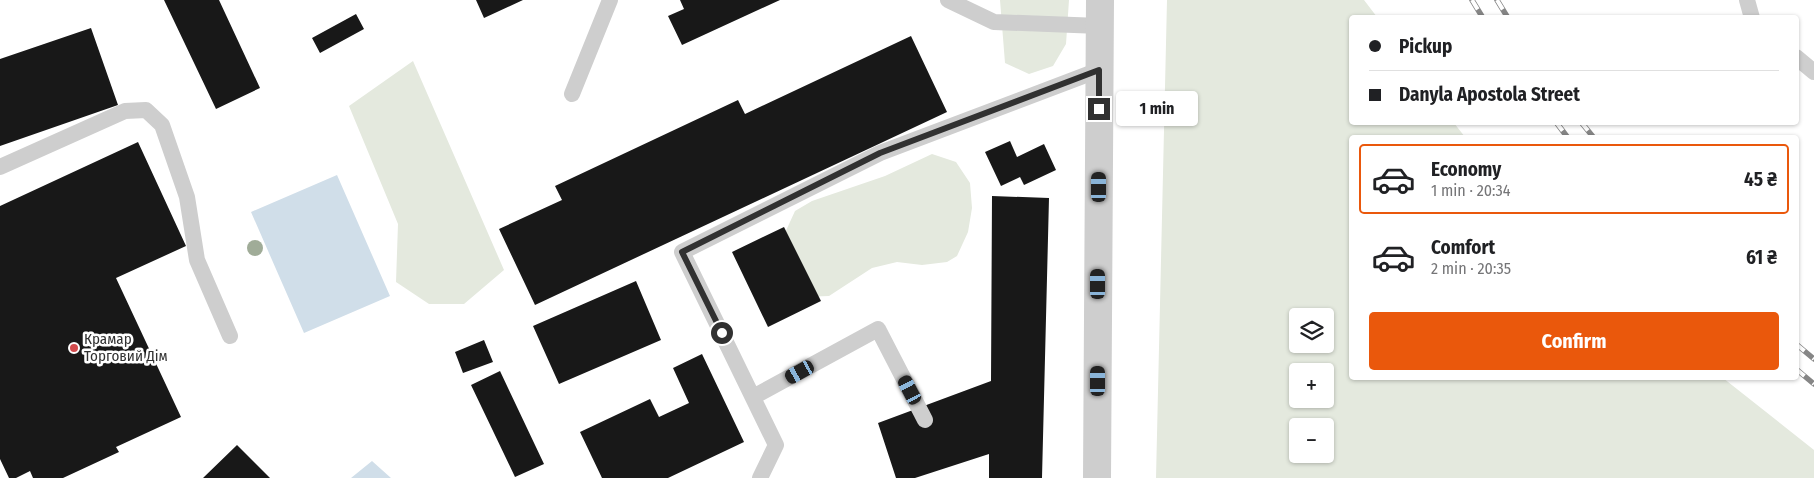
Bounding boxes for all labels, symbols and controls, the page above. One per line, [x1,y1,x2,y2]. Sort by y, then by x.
text: Pickup [1399,35,1452,58]
text: Danyla Apostola Street [1399,83,1580,106]
callout: 1 min [1116,92,1199,126]
route end [1088,98,1110,120]
text: 1 min [1140,99,1174,118]
icon: car [1371,157,1416,202]
text: Economy [1431,158,1501,181]
text: 45 ₴ [1744,168,1777,191]
car [1091,172,1106,202]
text: 1 min · 20:34 [1431,181,1511,200]
icon: car [1371,235,1416,280]
text: Comfort [1431,236,1495,259]
text: 61 ₴ [1746,246,1777,269]
text: 2 min · 20:35 [1431,259,1511,278]
car [1090,269,1105,299]
map controls [1289,308,1334,463]
button: layers [1289,308,1334,353]
button: Confirm [1369,312,1779,370]
route start [711,322,733,344]
place label: Крамар Торговий Дім [84,330,168,365]
marker: Крамар Торговий Дім [68,342,80,354]
car [783,358,816,386]
button: + [1289,363,1334,408]
car [1090,366,1105,396]
car [896,373,923,407]
button: − [1289,418,1334,463]

